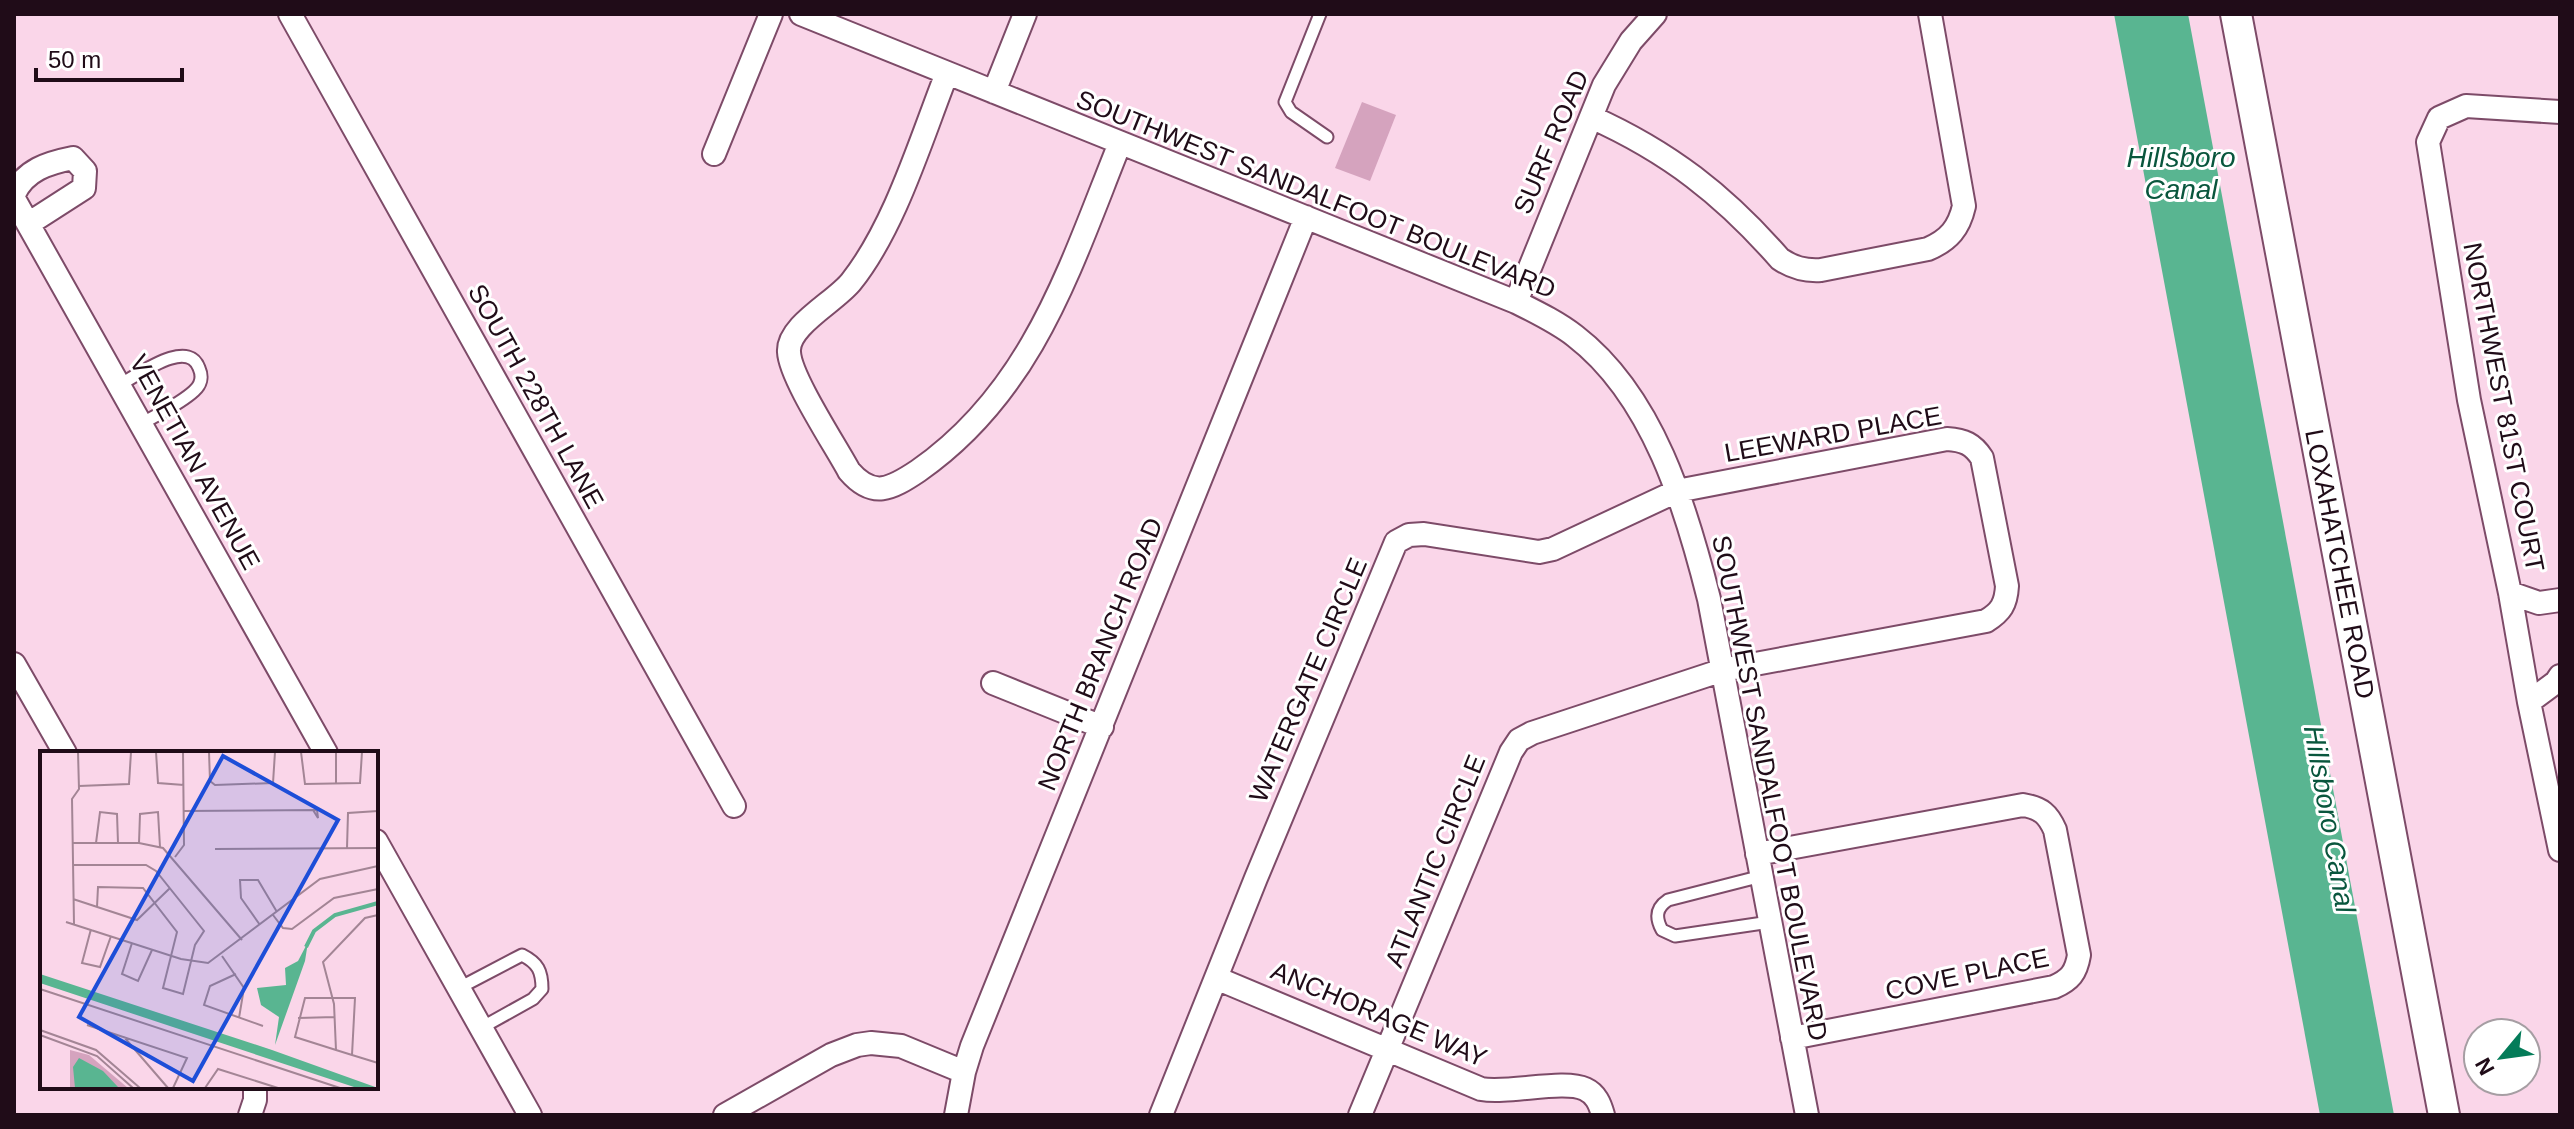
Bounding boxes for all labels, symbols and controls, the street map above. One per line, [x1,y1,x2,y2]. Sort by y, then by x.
scale bar [36,32,182,82]
text: 50 m [48,46,101,73]
street label: SURF ROAD [1507,66,1595,218]
street label: SOUTHWEST SANDALFOOT BOULEVARD [1072,84,1560,304]
water label: Hillsboro Canal [2127,142,2235,205]
street label: NORTHWEST 81ST COURT [2457,240,2551,574]
street label: SOUTH 228TH LANE [462,279,610,513]
street label: VENETIAN AVENUE [124,349,266,575]
street label: LEEWARD PLACE [1722,400,1944,468]
street label: LOXAHATCHEE ROAD [2299,427,2381,701]
street label: NORTH BRANCH ROAD [1032,513,1168,795]
street label: SOUTHWEST SANDALFOOT BOULEVARD [1706,533,1834,1043]
street label: WATERGATE CIRCLE [1243,553,1373,807]
water label: Hillsboro Canal [2298,723,2361,916]
street label: ATLANTIC CIRCLE [1379,750,1491,972]
inset map [40,751,378,1089]
street label: COVE PLACE [1883,942,2051,1006]
street label: ANCHORAGE WAY [1267,955,1491,1073]
north arrow [2462,1017,2542,1097]
text: N [2470,1053,2500,1079]

